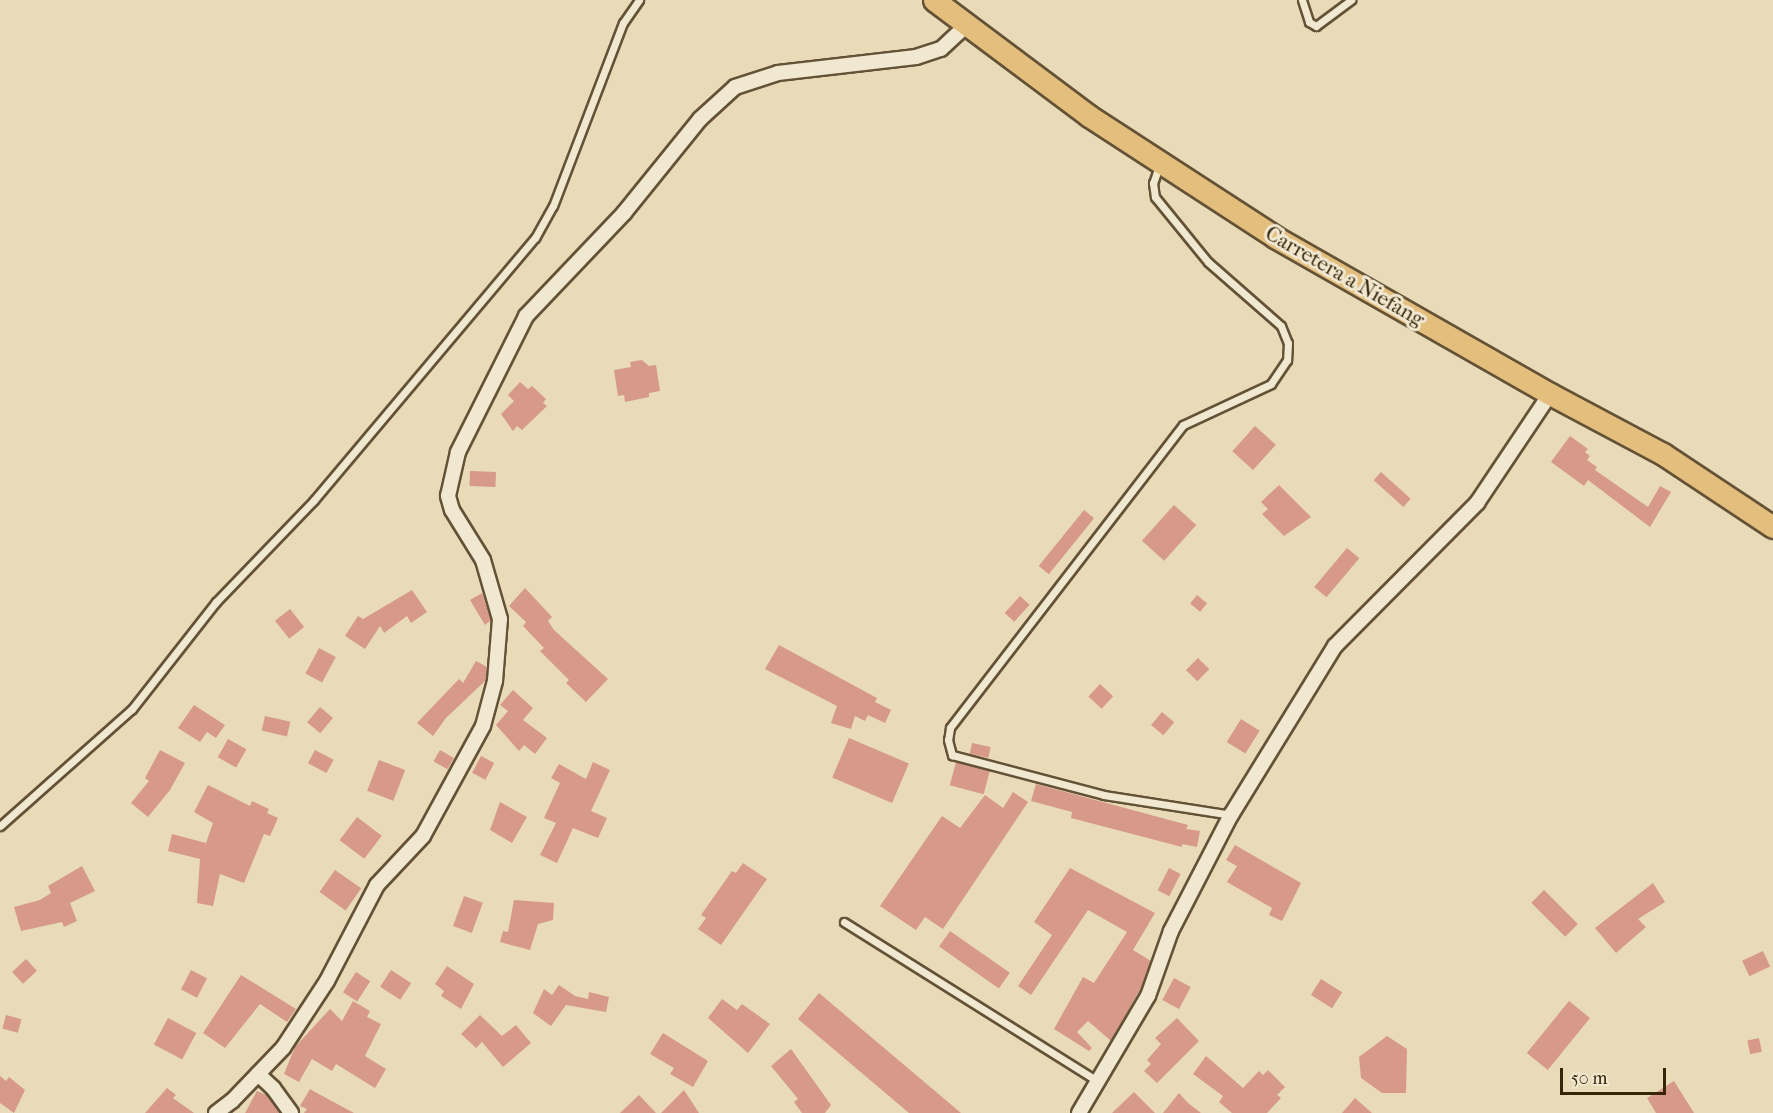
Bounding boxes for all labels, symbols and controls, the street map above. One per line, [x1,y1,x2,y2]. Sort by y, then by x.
street label: Carretera a Niefang [1261,220,1429,332]
scale bar [1563,1056,1670,1094]
text: 50 m [1571,1068,1607,1089]

